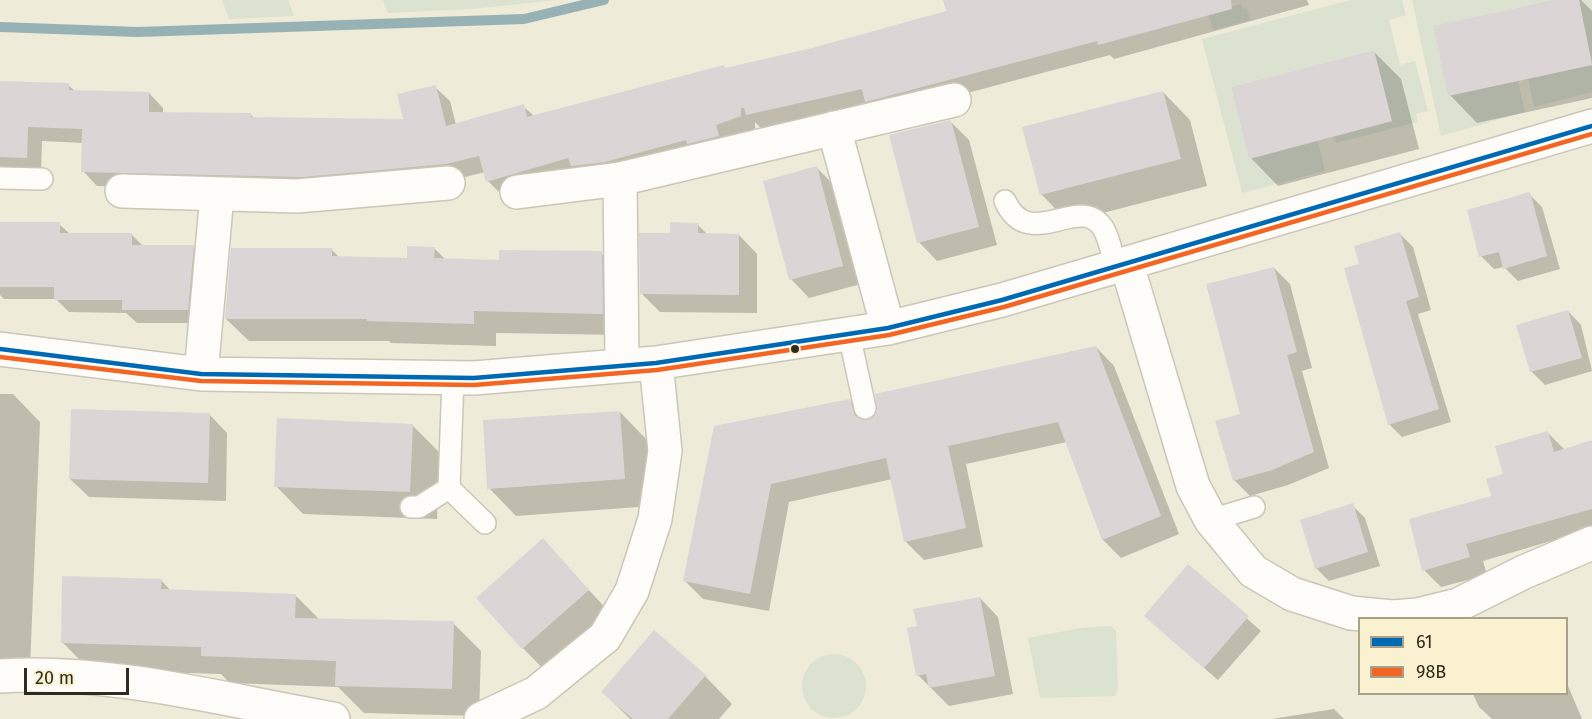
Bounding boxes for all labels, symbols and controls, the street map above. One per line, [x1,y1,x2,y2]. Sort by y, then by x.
unlabelled marker [789,343,801,355]
legend [1358,617,1568,695]
text: 61 [1416,631,1433,653]
scale bar [27,656,132,694]
text: 98B [1416,661,1446,683]
text: 20 m [35,667,74,689]

